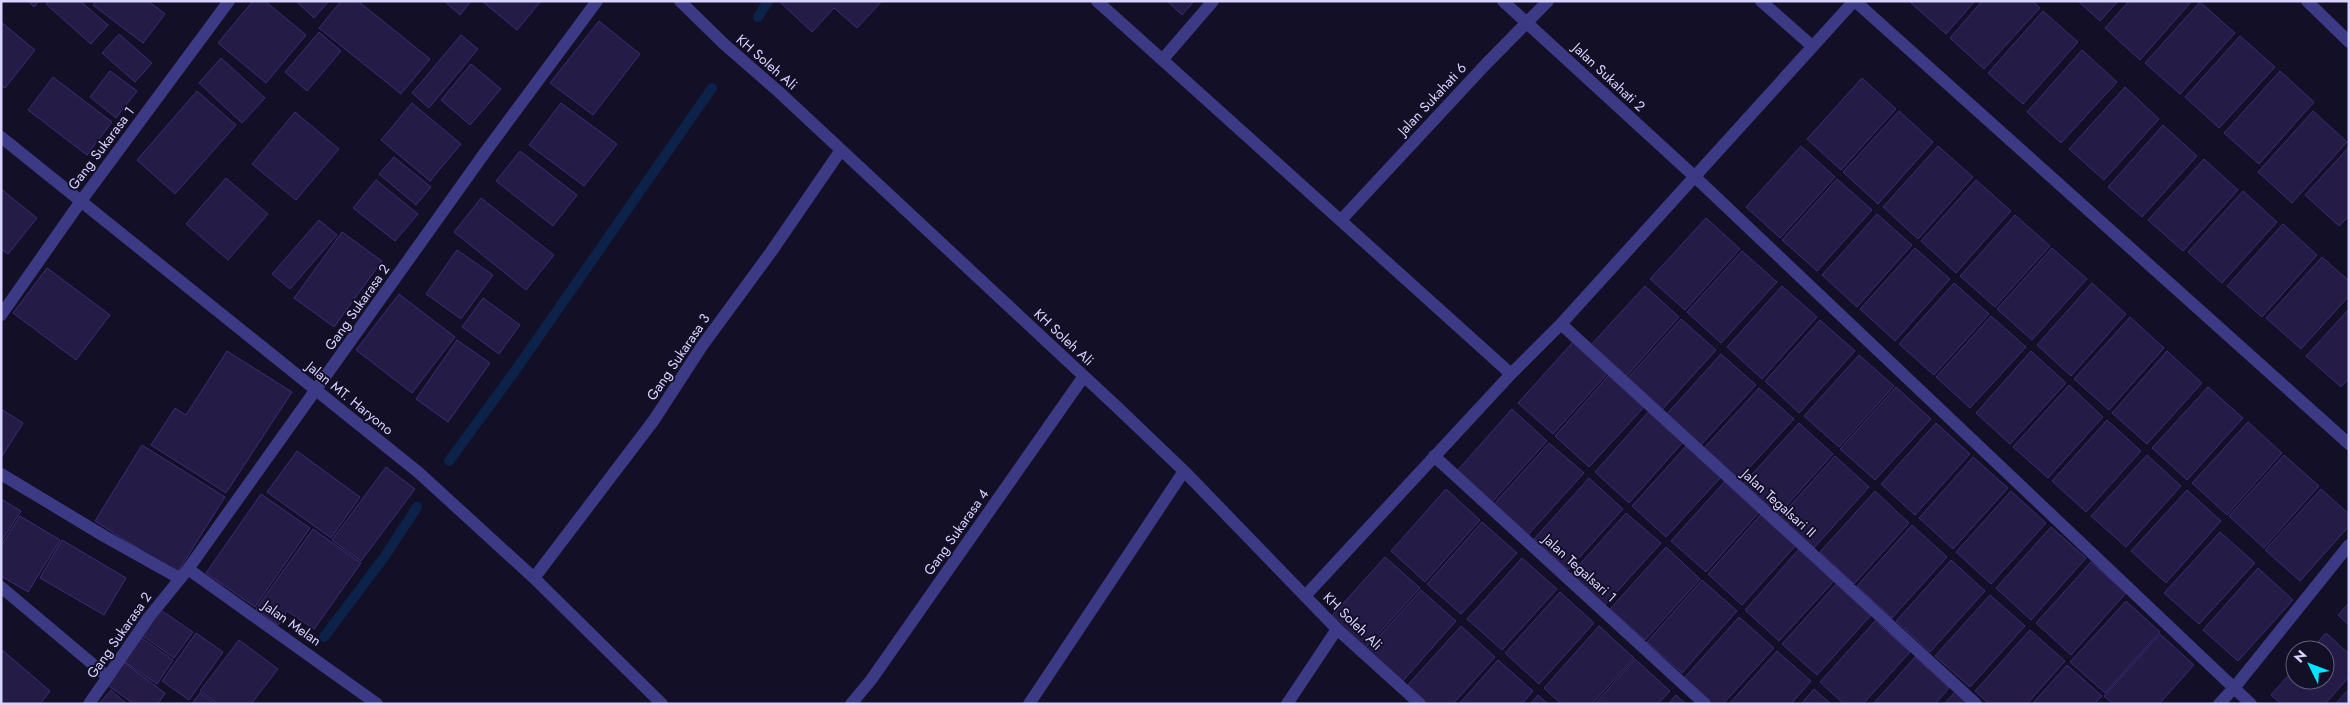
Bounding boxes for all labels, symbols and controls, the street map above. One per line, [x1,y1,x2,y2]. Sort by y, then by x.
street label: KH Soleh Ali [732,30,802,94]
street label: Jalan Sukahati 2 [1567,37,1650,116]
street label: Jalan Sukahati 6 [1392,58,1471,141]
street label: Gang Sukarasa 1 [63,102,139,194]
street label: Gang Sukarasa 2 [320,260,394,354]
street label: KH Soleh Ali [1030,304,1098,370]
street label: Gang Sukarasa 3 [642,309,715,404]
street label: Jalan MT. Haryono [301,355,398,440]
street label: Jalan Tegalsari II [1736,463,1821,542]
street label: Gang Sukarasa 4 [919,485,993,579]
street label: Jalan Tegalsari 1 [1537,528,1621,607]
street label: Gang Sukarasa 2 [82,588,156,682]
street label: KH Soleh Ali [1319,588,1387,654]
street label: Jalan Melan [257,594,325,651]
north arrow [2285,640,2335,690]
text: N [2289,645,2311,667]

